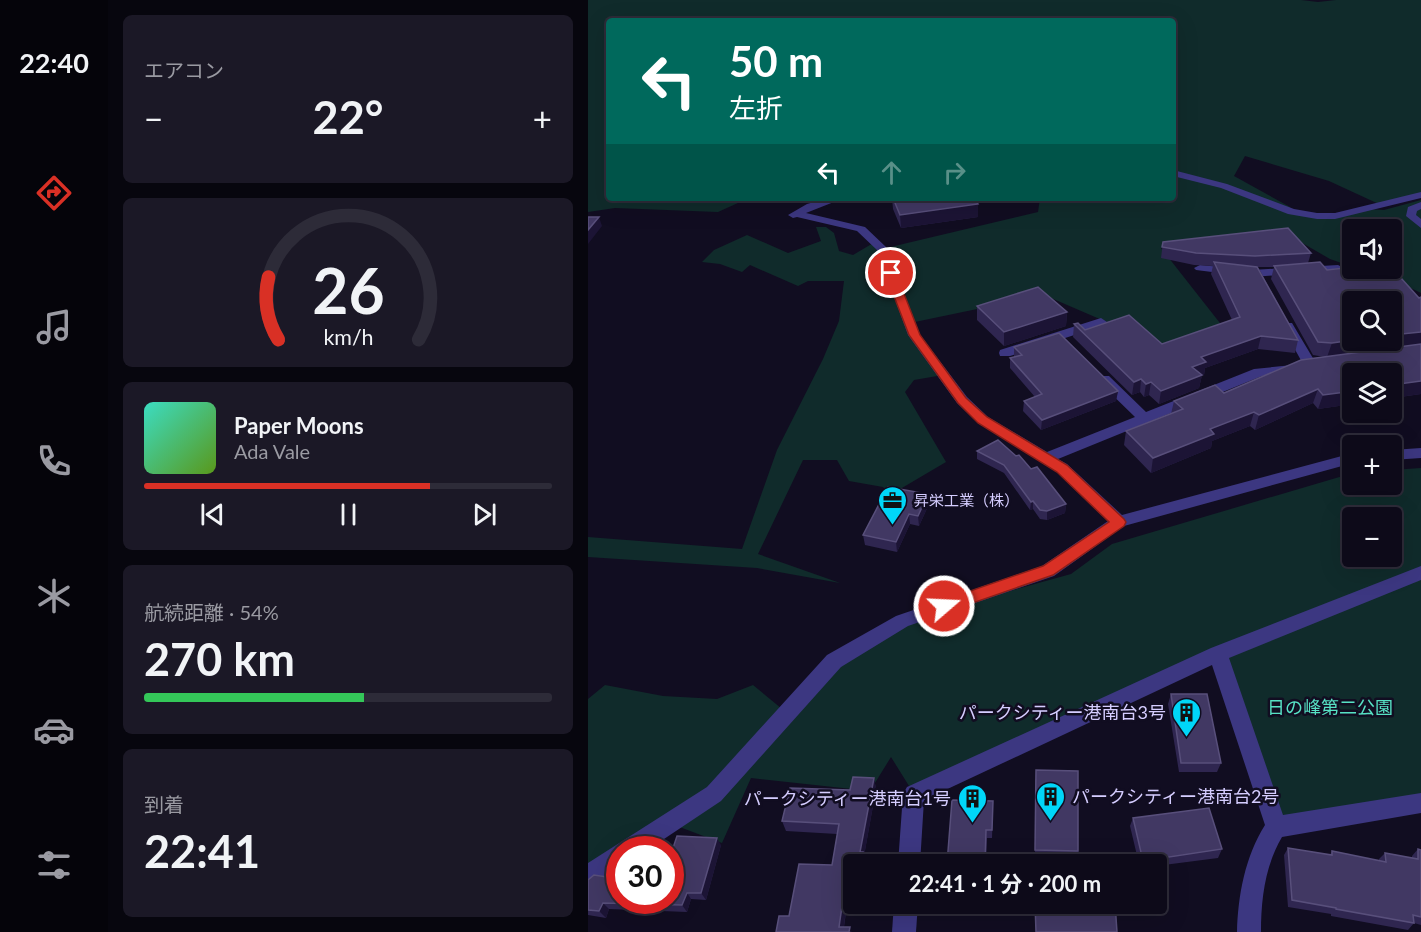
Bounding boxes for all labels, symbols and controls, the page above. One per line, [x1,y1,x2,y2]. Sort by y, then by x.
text: 50 m [729,36,823,86]
icon: left [630,42,708,120]
text: 22:40 [19,46,89,79]
text: エアコン [144,58,224,82]
text: 22° [313,90,383,144]
text: 左折 [729,91,783,124]
text: − [144,98,163,138]
text: + [533,98,552,138]
icon: left [812,156,845,189]
icon: ahead [875,156,908,189]
icon: right [938,156,971,189]
icon: directions [33,172,75,214]
map controls [1342,219,1402,567]
button: sound [1342,219,1402,279]
pin [865,247,916,298]
text: 26 [312,252,384,327]
icon: arrive [874,256,907,289]
button: search [1342,291,1402,351]
icon: music [33,306,75,348]
text: km/h [323,324,373,350]
button: layers [1342,363,1402,423]
text: Paper Moons [234,412,364,439]
button: + [1342,435,1402,495]
text: Ada Vale [234,439,310,463]
icon: phone [33,440,75,482]
office icon: 昇栄工業（株） [877,484,909,526]
place label: 昇栄工業（株） [914,491,1019,509]
icon: previous [196,498,229,531]
icon: pause [332,498,365,531]
icon: next [468,498,501,531]
button: − [1342,507,1402,567]
position arrow [912,574,976,638]
icon: climate [33,575,75,617]
text: 航続距離 · 54% [144,600,279,624]
text: 270 km [144,632,295,686]
building icon: パークシティー港南台3号 [1171,696,1203,738]
park label: 日の峰第二公園 [1267,696,1393,718]
place label: パークシティー港南台3号 [959,701,1166,723]
icon: car [33,709,75,751]
building icon: パークシティー港南台2号 [1035,780,1067,822]
building icon: パークシティー港南台1号 [956,782,988,824]
place label: パークシティー港南台2号 [1072,785,1279,807]
place label: パークシティー港南台1号 [744,787,951,809]
text: 到着 [144,792,184,816]
text: 22:41 [144,824,260,878]
speed limit sign: 30 [606,836,684,914]
icon: filters [33,844,75,886]
text: 22:41 · 1 分 · 200 m [909,870,1101,897]

